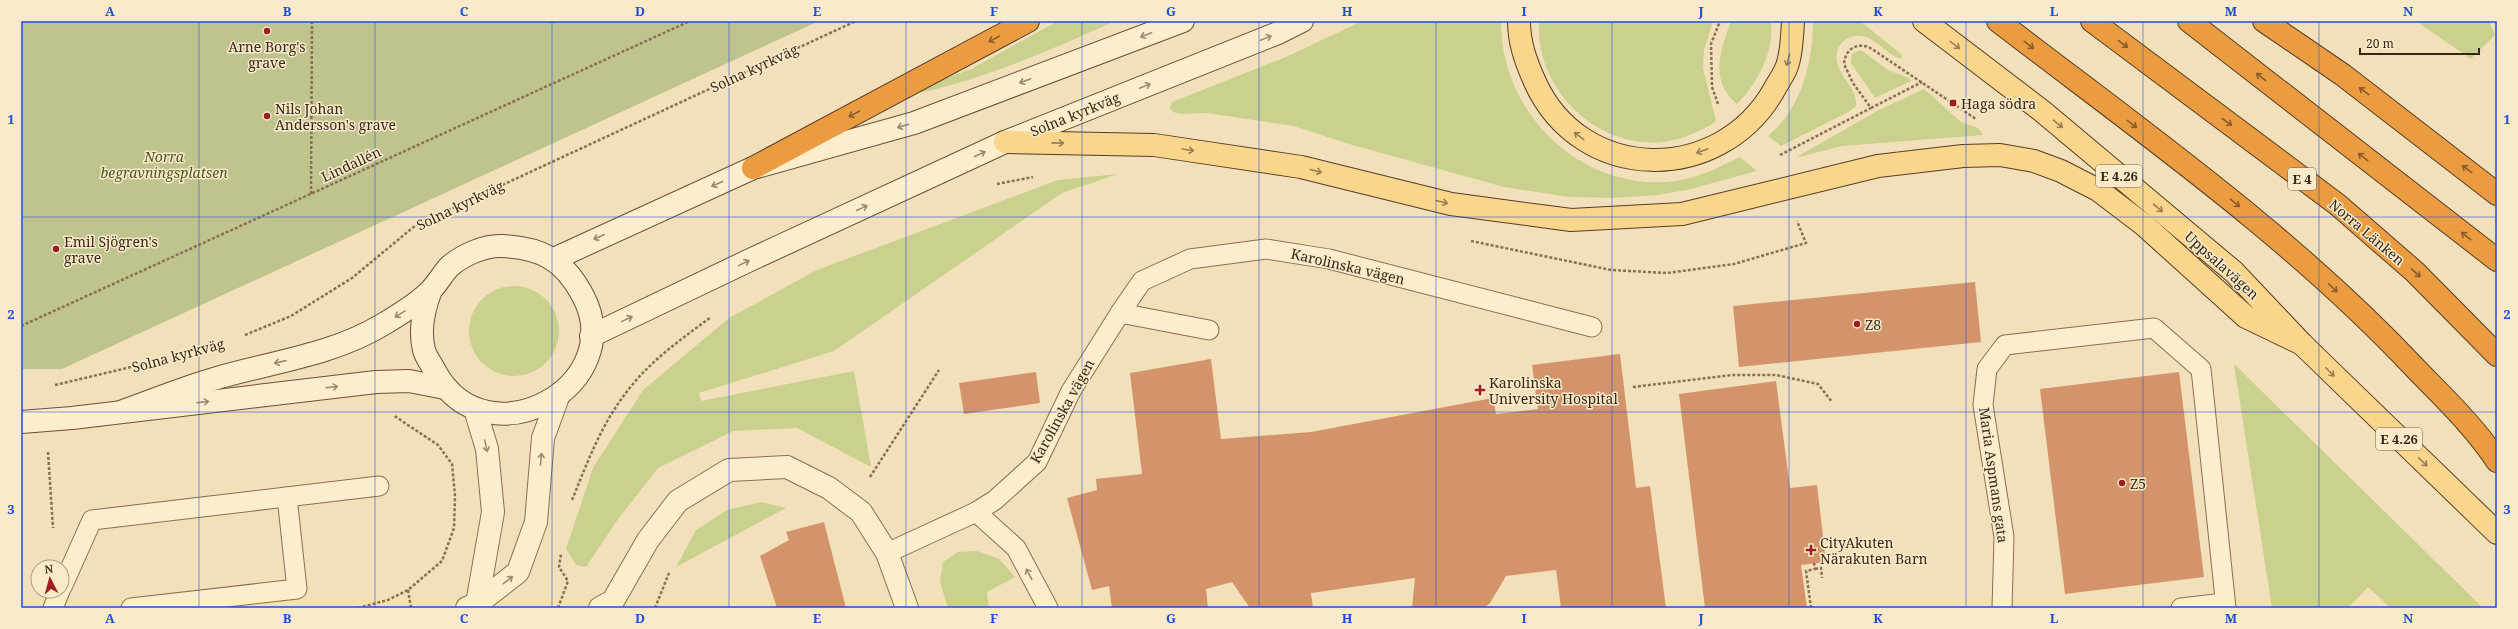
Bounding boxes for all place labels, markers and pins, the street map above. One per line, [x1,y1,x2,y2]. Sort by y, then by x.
marker: Arne Borg's grave [262,26,272,36]
place label: Arne Borg's grave [228,37,306,72]
place label: Haga södra [1961,94,2036,113]
marker: Haga södra [1948,98,1958,108]
place label: Nils Johan Andersson's grave [275,99,396,134]
marker: Nils Johan Andersson's grave [262,111,272,121]
place label: Emil Sjögren's grave [64,232,158,267]
marker: Emil Sjögren's grave [51,244,61,254]
place label: Z8 [1865,315,1881,334]
marker: Z8 [1852,319,1862,329]
place label: Karolinska University Hospital [1489,373,1618,408]
marker: Karolinska University Hospital [1474,384,1486,396]
place label: Z5 [2130,474,2146,493]
marker: Z5 [2117,478,2127,488]
place label: CityAkuten Närakuten Barn [1820,533,1928,568]
marker: CityAkuten Närakuten Barn [1805,544,1817,556]

